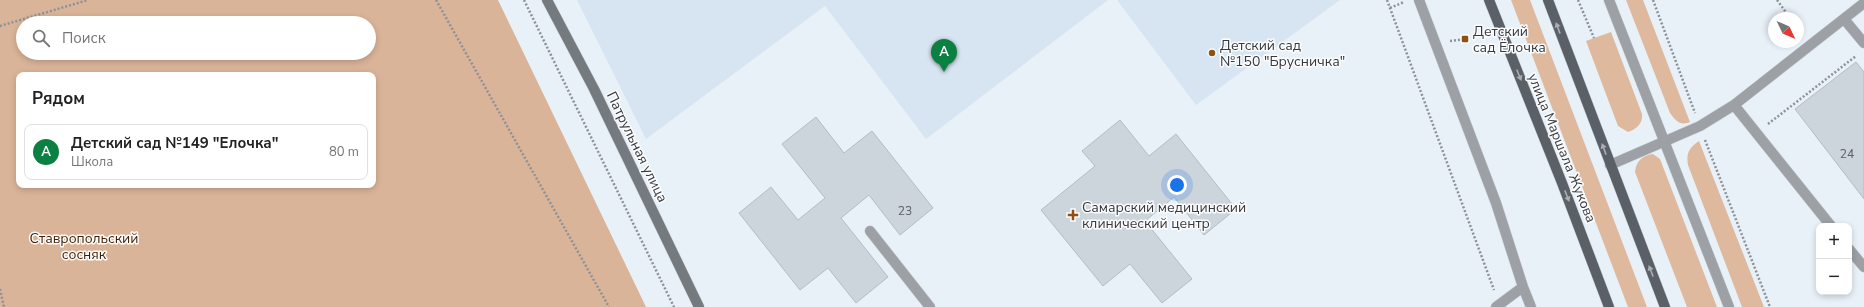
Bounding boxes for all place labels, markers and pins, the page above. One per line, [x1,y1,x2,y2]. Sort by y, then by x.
place label: Детский сад Ёлочка [1473,22,1546,57]
marker: Детский сад Ёлочка [1460,34,1470,44]
place label: Детский сад №150 "Брусничка" [1220,36,1345,71]
pin: A [931,39,957,72]
marker: Детский сад №150 "Брусничка" [1207,48,1217,58]
place label: Самарский медицинский клинический центр [1082,198,1246,233]
marker: Самарский медицинский клинический центр [1067,209,1079,221]

